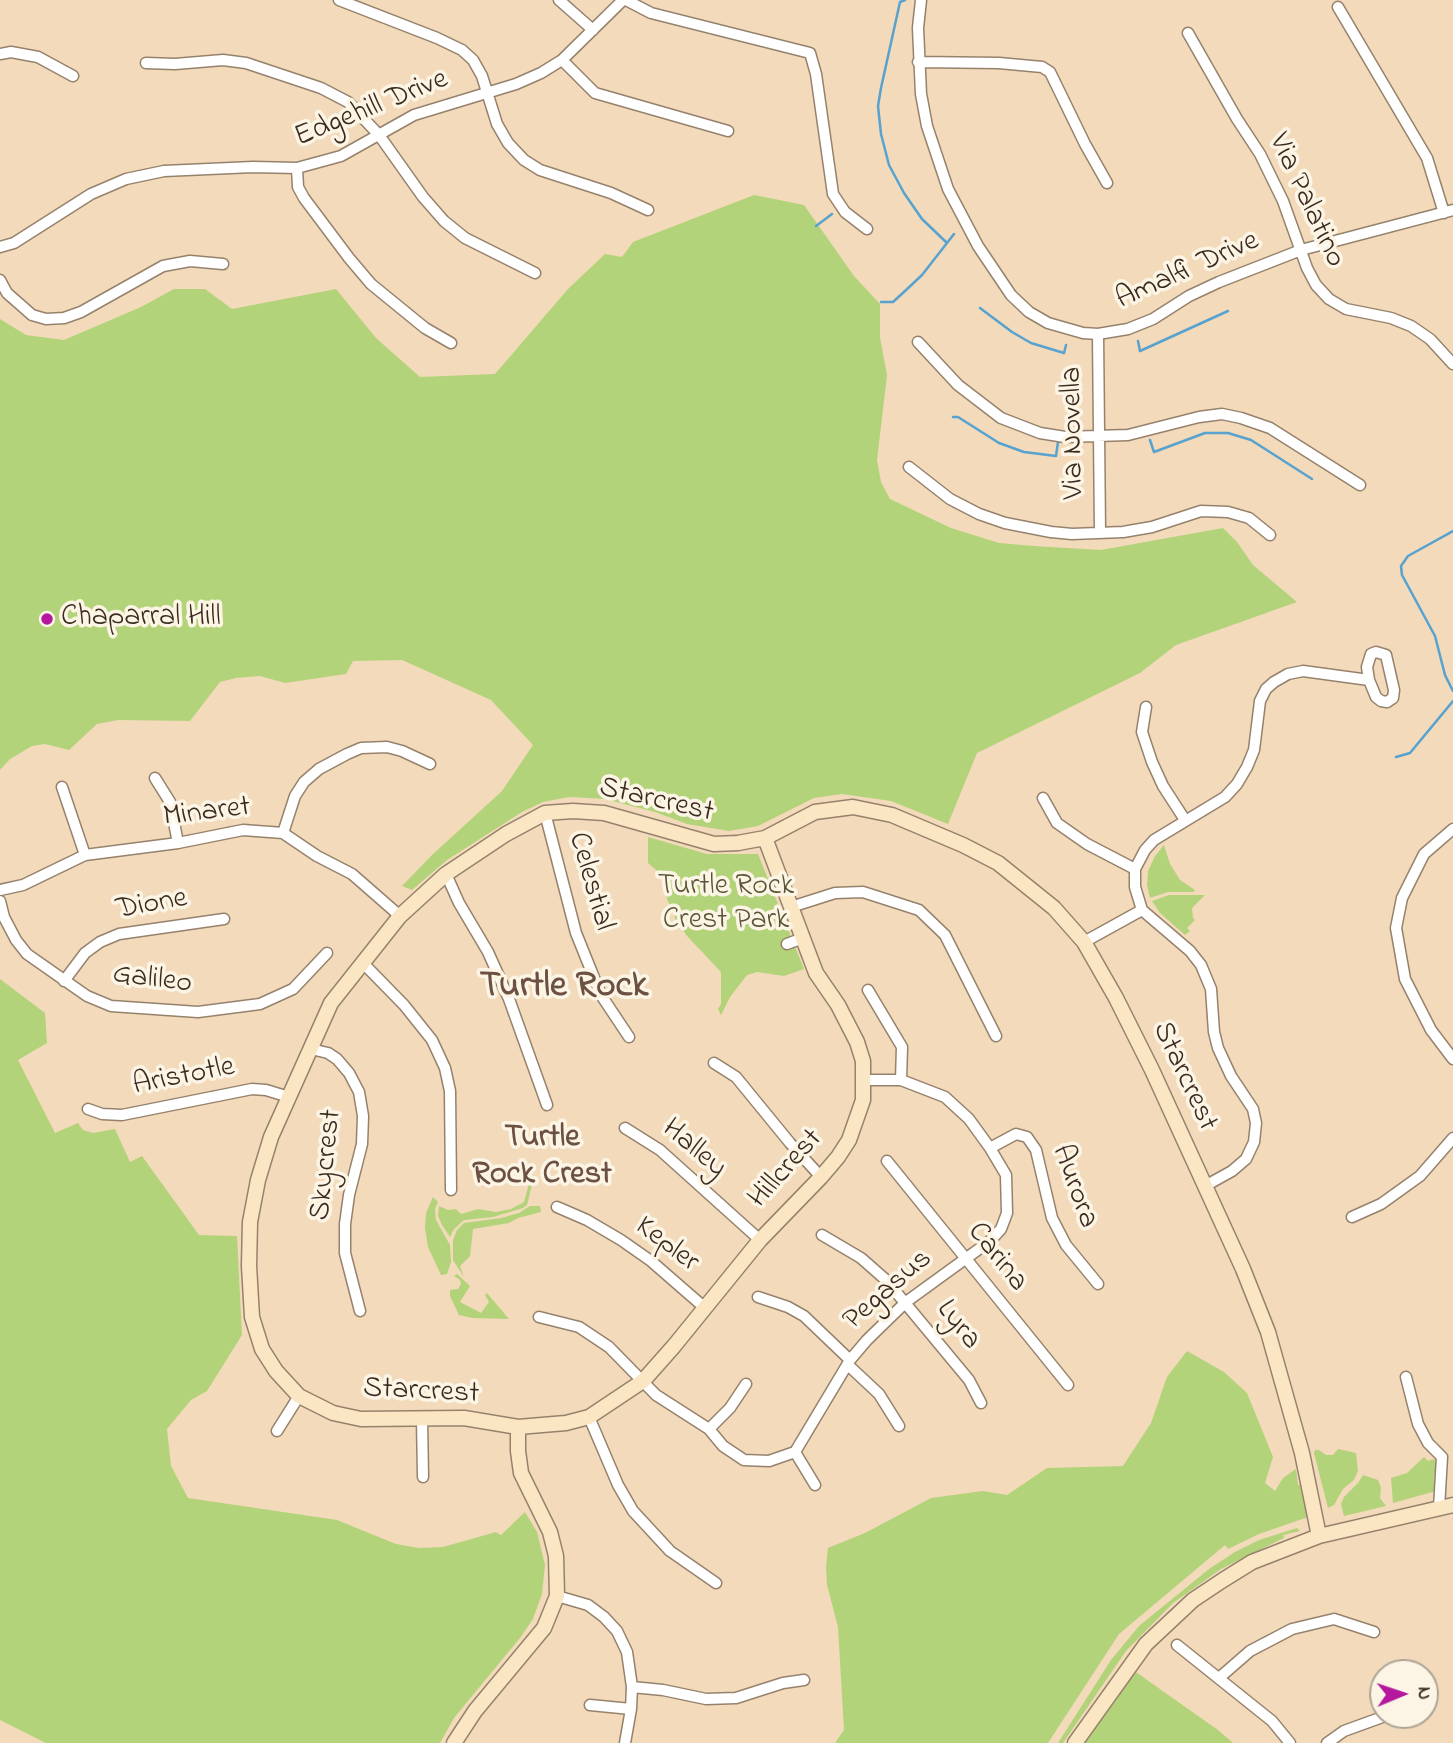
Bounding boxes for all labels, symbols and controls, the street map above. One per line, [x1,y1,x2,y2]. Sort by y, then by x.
street label: Edgehill Drive [290,63,454,157]
street label: Via Palatino [1258,128,1352,274]
street label: Amalfi Drive [1111,225,1265,319]
street label: Via Novella [1056,366,1094,500]
place label: Chaparral Hill [61,601,221,637]
marker: Chaparral Hill [39,611,55,627]
street label: Starcrest [595,771,717,833]
street label: Minaret [161,791,253,837]
street label: Celestial [558,829,620,935]
park label: Turtle Rock Crest Park [658,870,794,940]
street label: Dione [114,882,190,930]
street label: Galileo [110,958,194,1004]
district label: Turtle Rock [480,967,648,1011]
street label: Starcrest [1142,1017,1224,1137]
street label: Aristotle [130,1051,238,1105]
street label: Skycrest [304,1108,352,1222]
street label: Halley [653,1112,733,1188]
district label: Turtle Rock Crest [472,1121,612,1196]
street label: Hillcrest [742,1123,832,1217]
street label: Aurora [1041,1140,1105,1234]
street label: Kepler [627,1210,705,1282]
street label: Carina [958,1216,1034,1300]
street label: Pegasus [837,1243,941,1339]
street label: Lyra [926,1294,988,1358]
street label: Starcrest [362,1372,480,1414]
north arrow [1369,1659,1439,1729]
text: N [1410,1686,1437,1700]

